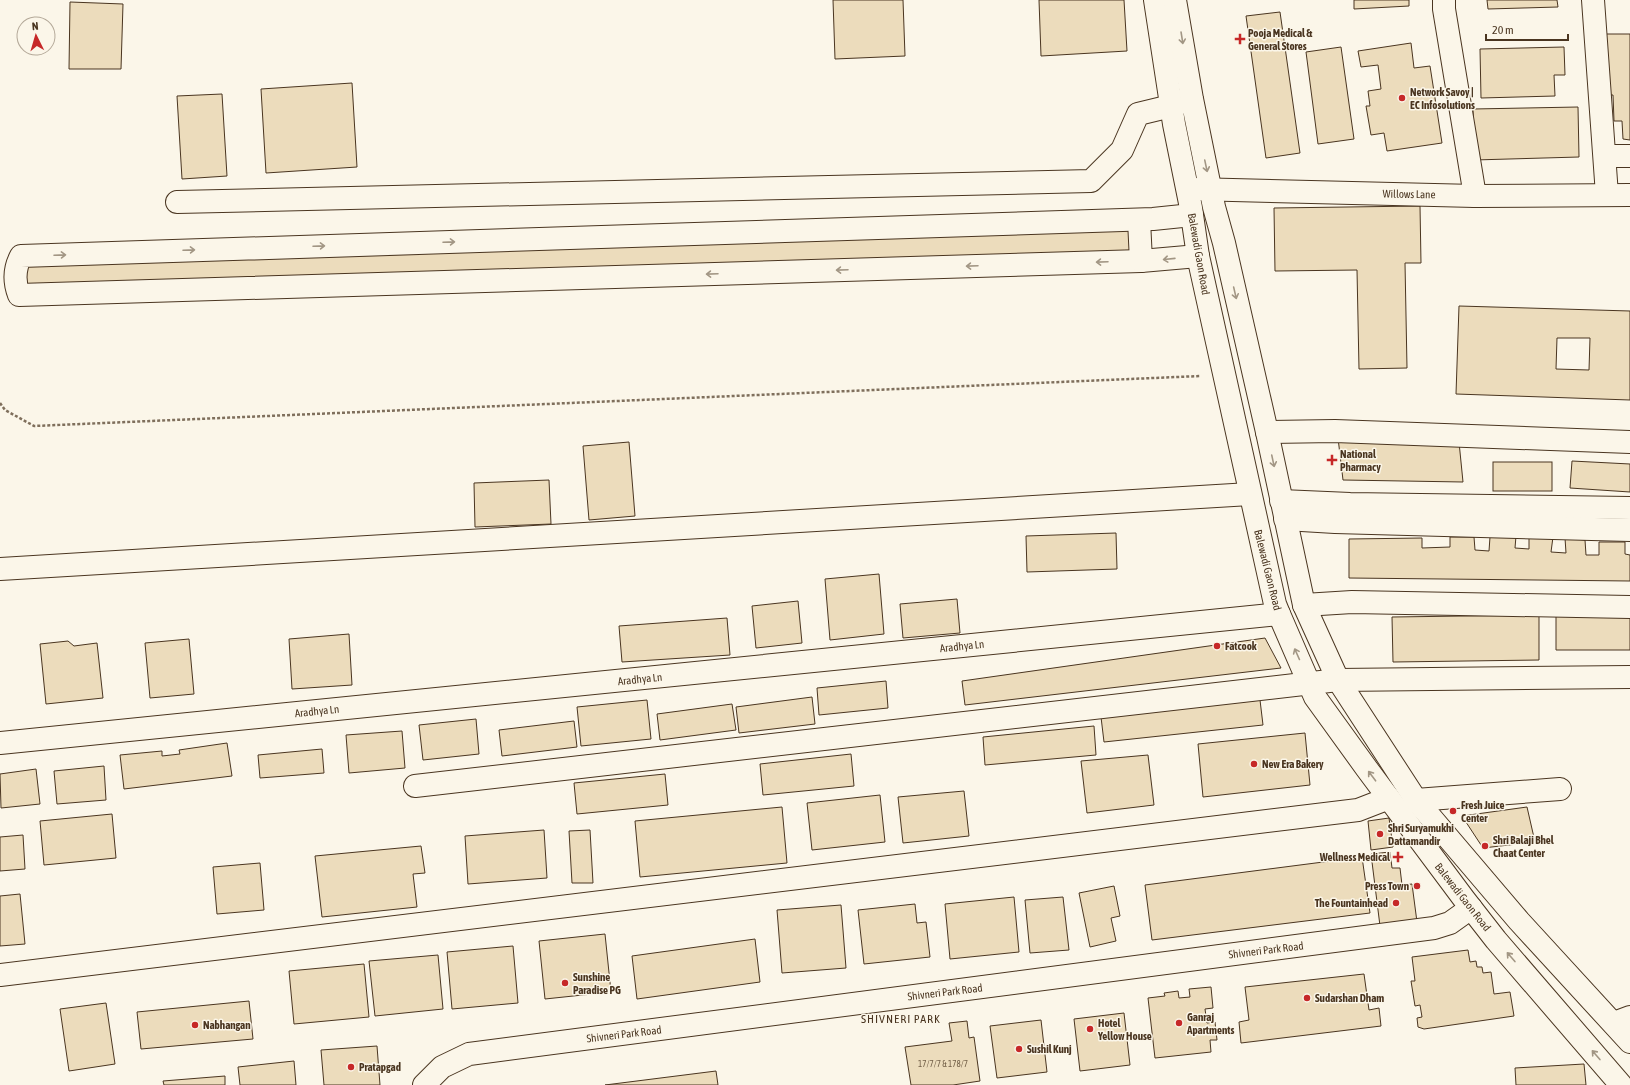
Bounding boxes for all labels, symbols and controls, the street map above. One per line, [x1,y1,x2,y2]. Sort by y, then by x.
north arrow [16,16,56,56]
scale bar [1486,16,1568,42]
text: N [31,20,39,32]
text: 20 m [1492,23,1514,37]
place label: Pooja Medical & General Stores [1248,27,1312,52]
one-way arrow [1178,32,1186,45]
marker: Pooja Medical & General Stores [1235,34,1245,44]
place label: Network Savoy | EC Infosolutions [1410,86,1475,111]
marker: Network Savoy | EC Infosolutions [1397,93,1407,103]
one-way arrow [1202,159,1210,172]
street label: Willows Lane [1382,188,1436,200]
street label: Balewadi Gaon Road [1186,212,1212,296]
one-way arrow [442,238,455,246]
one-way arrow [312,242,325,250]
one-way arrow [182,247,195,254]
one-way arrow [53,251,66,258]
one-way arrow [1163,256,1176,263]
one-way arrow [1096,259,1109,266]
one-way arrow [966,262,979,270]
one-way arrow [836,266,849,274]
one-way arrow [706,270,719,278]
one-way arrow [1232,286,1240,299]
place label: National Pharmacy [1340,448,1381,473]
one-way arrow [1269,454,1277,467]
marker: National Pharmacy [1327,455,1337,465]
street label: Balewadi Gaon Road [1252,528,1284,612]
street label: Aradhya Ln [939,638,985,654]
place label: Fatcook [1225,640,1257,652]
marker: Fatcook [1212,641,1222,651]
one-way arrow [1292,649,1300,661]
street label: Aradhya Ln [617,671,663,687]
street label: Aradhya Ln [294,703,340,719]
place label: New Era Bakery [1262,758,1324,770]
marker: New Era Bakery [1249,759,1259,769]
one-way arrow [1368,771,1377,782]
place label: Fresh Juice Center [1461,799,1505,824]
marker: Fresh Juice Center [1448,806,1458,816]
place label: Shri Suryamukhi Dattamandir [1388,822,1454,847]
marker: Shri Suryamukhi Dattamandir [1375,829,1385,839]
place label: Shri Balaji Bhel Chaat Center [1493,834,1555,859]
marker: Shri Balaji Bhel Chaat Center [1480,841,1490,851]
place label: Wellness Medical [1319,851,1391,863]
marker: Wellness Medical [1393,852,1403,862]
street label: Balewadi Gaon Road [1433,861,1493,933]
place label: Press Town [1365,880,1409,892]
marker: Press Town [1412,881,1422,891]
place label: The Fountainhead [1315,897,1388,909]
marker: The Fountainhead [1391,898,1401,908]
street label: Shivneri Park Road [1228,939,1304,961]
one-way arrow [1506,952,1516,962]
place label: Sunshine Paradise PG [573,971,621,996]
marker: Sunshine Paradise PG [560,978,570,988]
street label: Shivneri Park Road [907,981,983,1003]
place label: Sudarshan Dham [1315,992,1384,1004]
marker: Sudarshan Dham [1302,993,1312,1003]
place label: Ganraj Apartments [1186,1011,1234,1036]
district label: SHIVNERI PARK [861,1012,941,1026]
place label: Hotel Yellow House [1097,1017,1152,1042]
marker: Ganraj Apartments [1174,1018,1184,1028]
place label: Nabhangan [203,1019,251,1031]
marker: Nabhangan [190,1020,200,1030]
street label: Shivneri Park Road [586,1023,662,1045]
marker: Hotel Yellow House [1085,1024,1095,1034]
place label: Sushil Kunj [1027,1043,1072,1055]
marker: Sushil Kunj [1014,1044,1024,1054]
one-way arrow [1591,1050,1600,1061]
house number: 17/7/7 & 178/7 [918,1059,968,1069]
place label: Pratapgad [359,1061,401,1073]
marker: Pratapgad [346,1062,356,1072]

